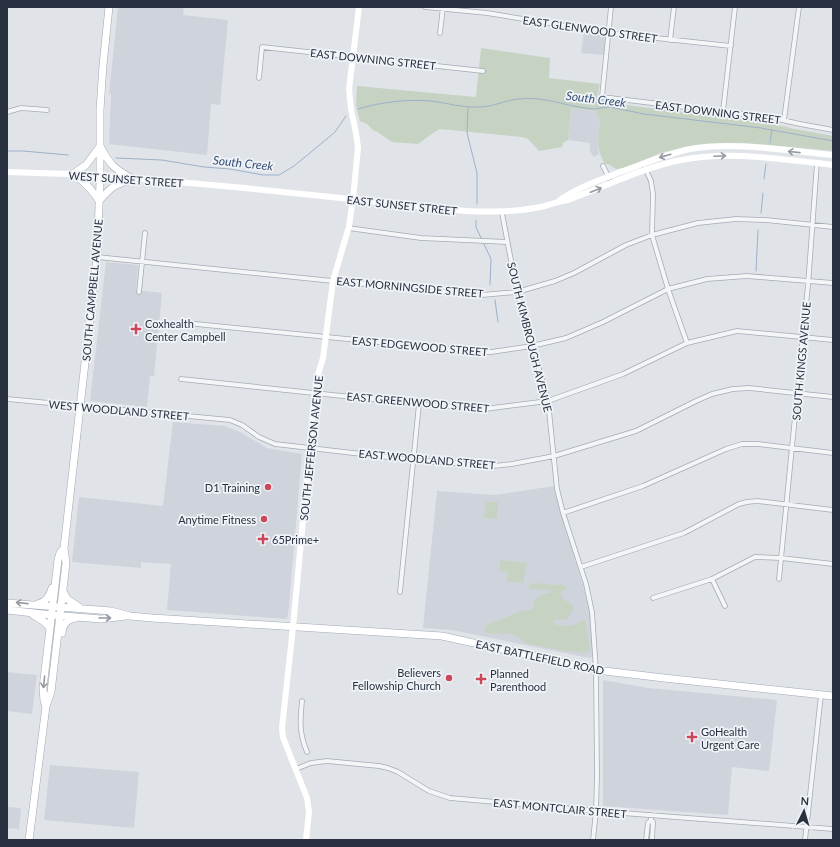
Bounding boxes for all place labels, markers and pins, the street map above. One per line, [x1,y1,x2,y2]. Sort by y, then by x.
place label: Coxhealth Center Campbell [145,317,226,343]
marker: Coxhealth Center Campbell [130,323,142,335]
place label: D1 Training [205,481,260,494]
marker: D1 Training [263,482,273,492]
place label: Anytime Fitness [178,513,256,526]
marker: Anytime Fitness [259,514,269,524]
marker: 65Prime+ [257,533,269,545]
place label: 65Prime+ [272,533,319,546]
place label: Believers Fellowship Church [352,666,441,692]
place label: Planned Parenthood [490,667,546,693]
marker: Believers Fellowship Church [444,673,454,683]
marker: Planned Parenthood [475,673,487,685]
place label: GoHealth Urgent Care [701,725,760,751]
marker: GoHealth Urgent Care [686,731,698,743]

